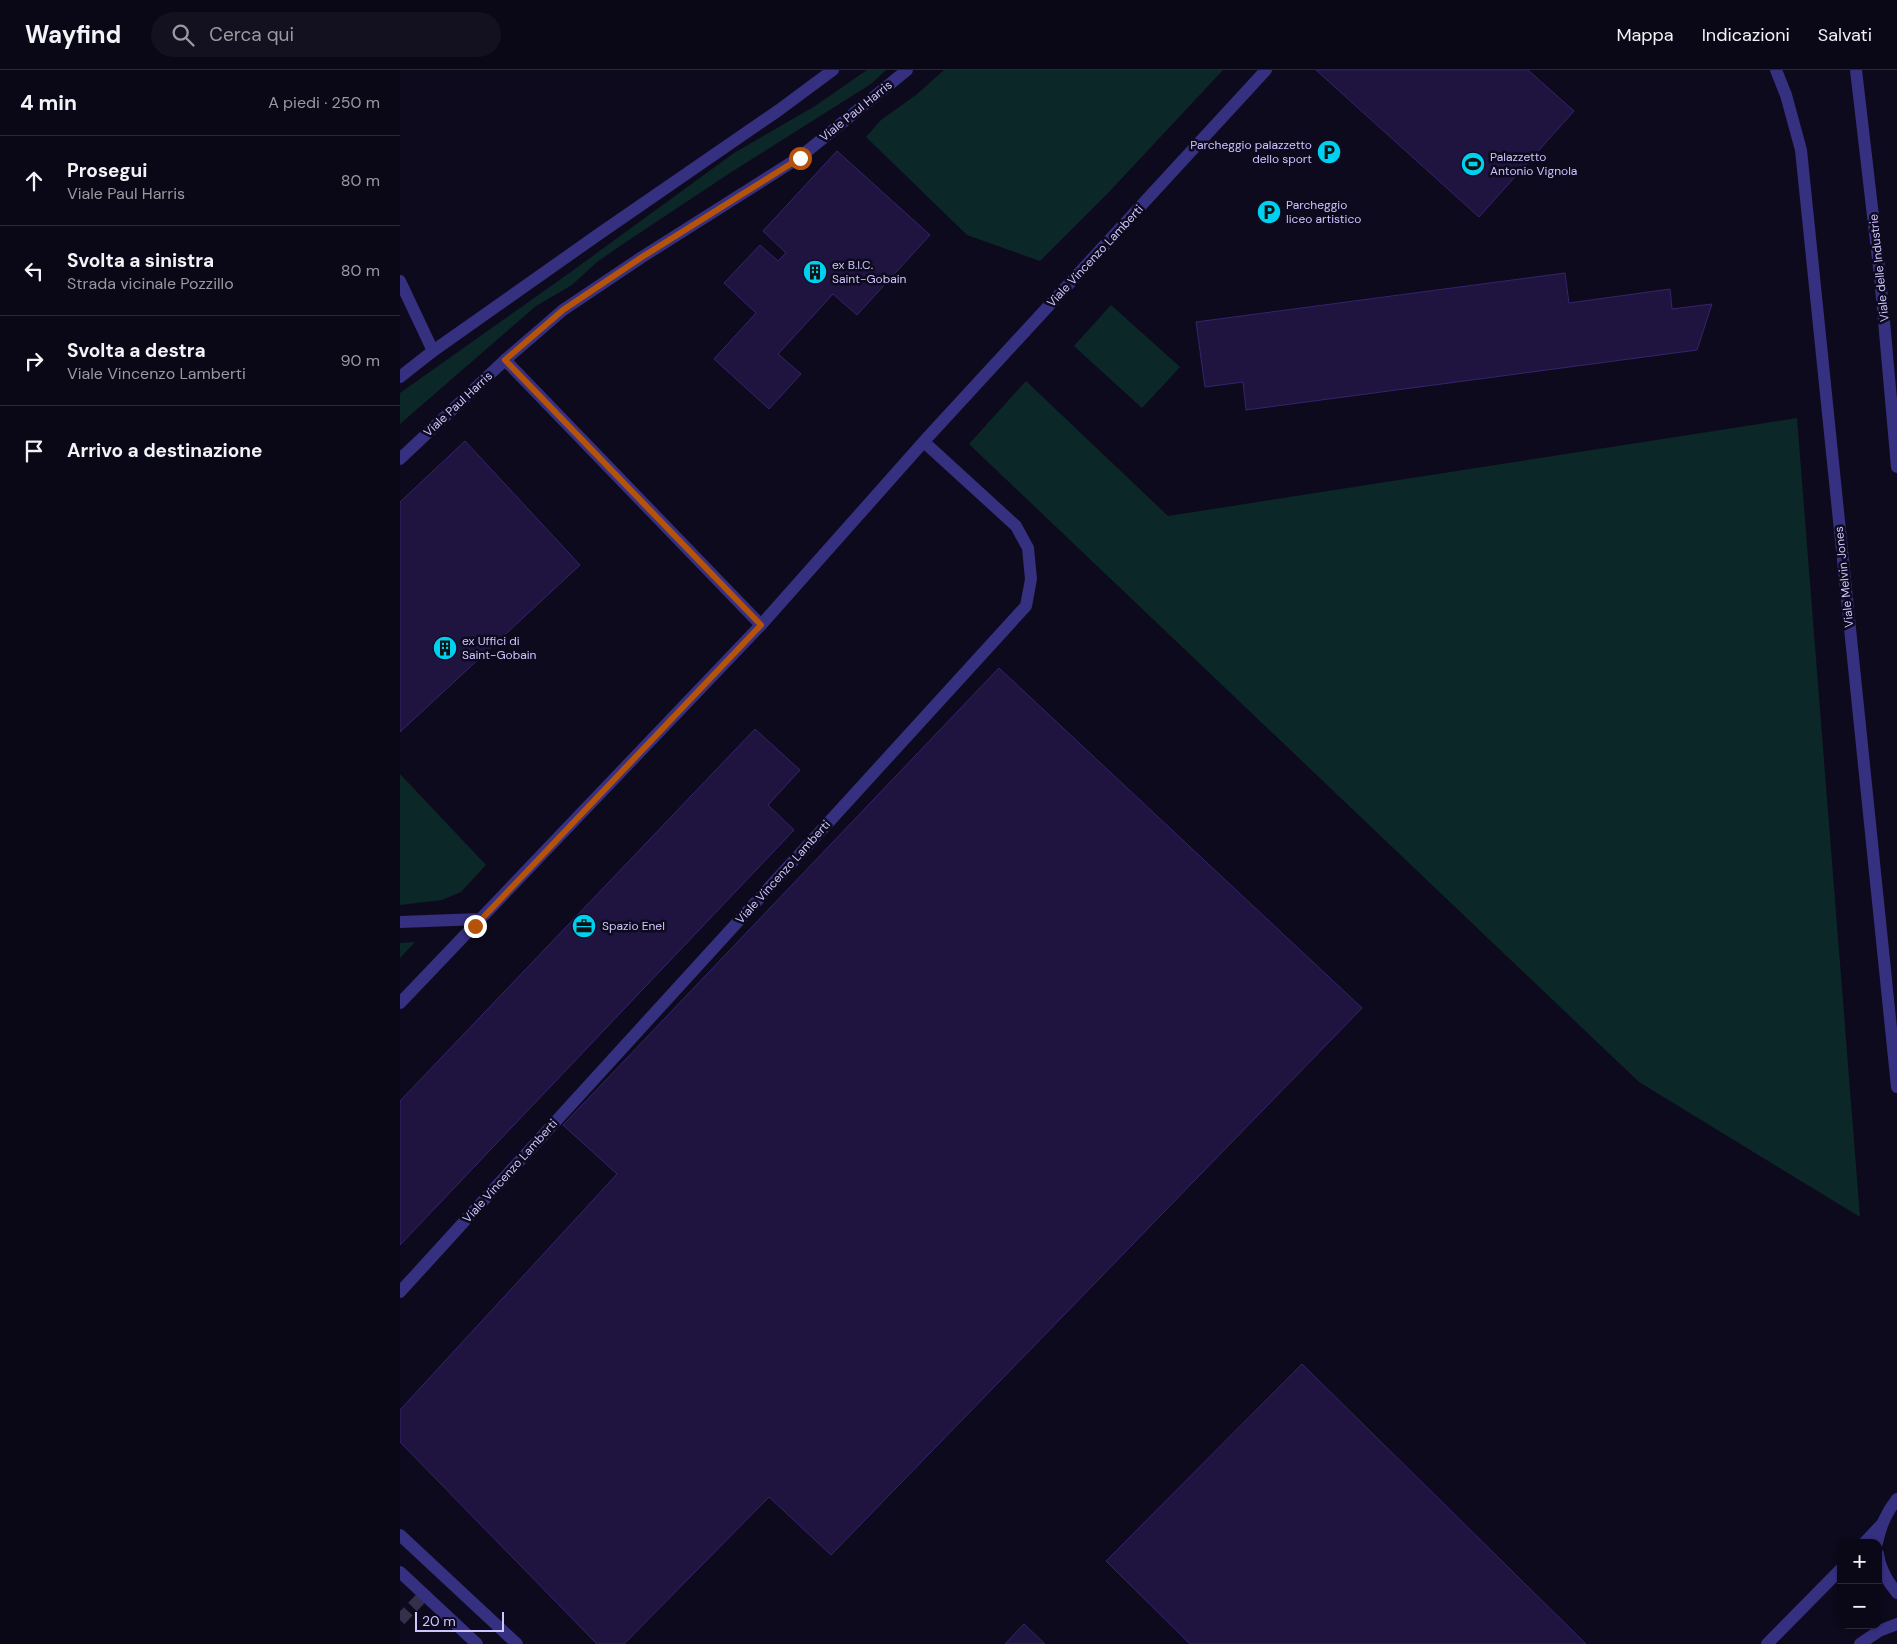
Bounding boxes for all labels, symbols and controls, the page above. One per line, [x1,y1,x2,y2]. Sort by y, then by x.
search box [151,12,501,57]
text: Wayfind [25,19,121,50]
icon: search [169,21,197,49]
text: Cerca qui [209,22,294,47]
text: Mappa [1616,23,1674,47]
text: Indicazioni [1702,23,1790,47]
text: Salvati [1818,23,1872,47]
street label: Viale Paul Harris [817,77,895,145]
text: 4 min [20,89,77,117]
text: A piedi · 250 m [268,92,380,113]
place label: Parcheggio palazzetto dello sport [1190,137,1312,167]
parking icon: Parcheggio palazzetto dello sport [1316,139,1342,165]
route start [789,147,812,170]
place label: Palazzetto Antonio Vignola [1490,149,1577,179]
sports icon: Palazzetto Antonio Vignola [1460,151,1486,177]
text: Prosegui [67,158,147,183]
icon: ahead [20,167,48,195]
text: 80 m [341,170,380,191]
text: Viale Paul Harris [67,183,185,204]
place label: Parcheggio liceo artistico [1286,197,1361,227]
parking icon: Parcheggio liceo artistico [1256,199,1282,225]
street label: Viale Vincenzo Lamberti [1043,201,1147,311]
street label: Viale delle Industrie [1865,213,1893,323]
text: Svolta a sinistra [67,248,214,273]
icon: left [20,257,48,285]
place label: ex B.I.C. Saint-Gobain [832,257,907,287]
building icon: ex B.I.C. Saint-Gobain [802,259,828,285]
text: 80 m [341,260,380,281]
text: Strada vicinale Pozzillo [67,273,234,294]
text: Svolta a destra [67,338,206,363]
icon: right [20,347,48,375]
text: 90 m [340,350,380,371]
text: Viale Vincenzo Lamberti [67,363,246,384]
street label: Viale Paul Harris [420,368,496,440]
icon: arrive [20,437,48,465]
text: Arrivo a destinazione [67,438,262,463]
street label: Viale Melvin Jones [1831,526,1857,628]
place label: ex Uffici di Saint-Gobain [462,633,537,663]
building icon: ex Uffici di Saint-Gobain [432,635,458,661]
street label: Viale Vincenzo Lamberti [732,817,834,927]
office icon: Spazio Enel [571,913,597,939]
route end [464,915,487,938]
place label: Spazio Enel [602,918,665,934]
street label: Viale Vincenzo Lamberti [459,1116,561,1226]
map controls [1837,1539,1882,1629]
button: + [1837,1539,1882,1584]
button: − [1837,1584,1882,1629]
scale bar [415,1609,504,1632]
text: 20 m [422,1612,456,1630]

